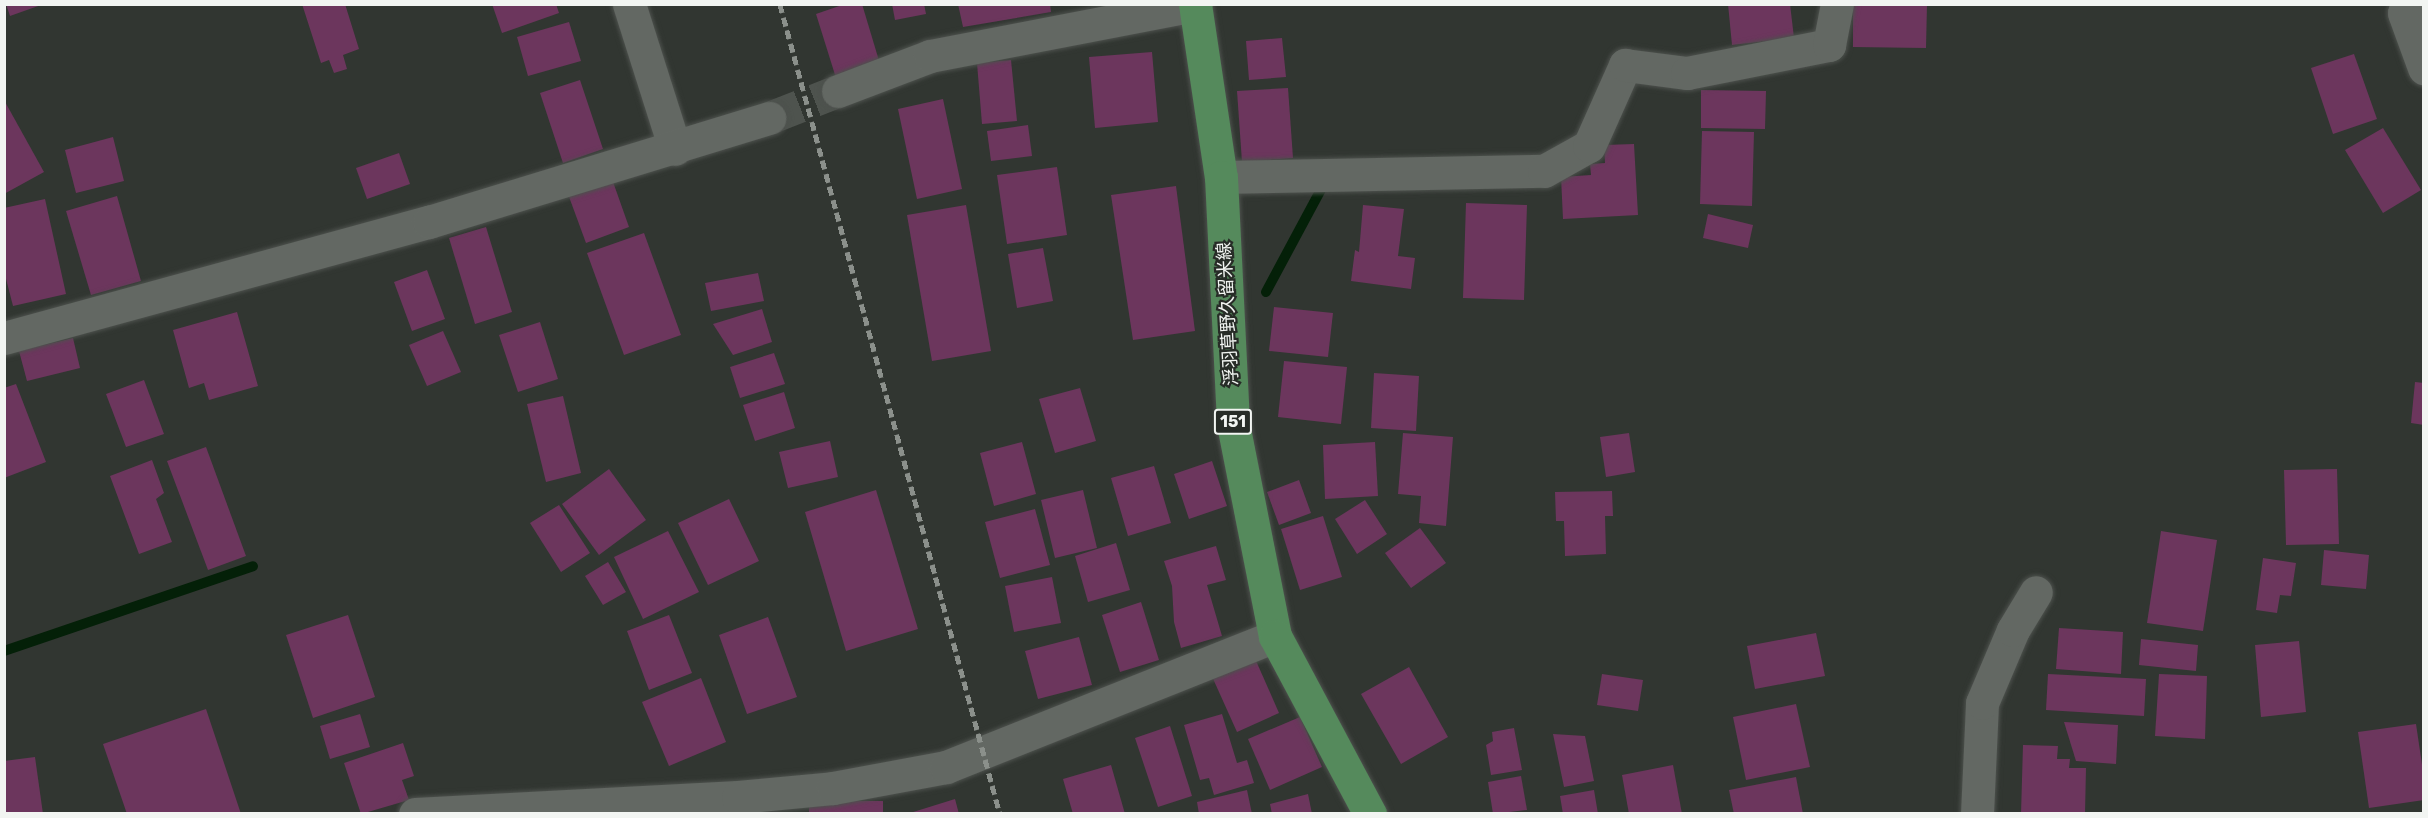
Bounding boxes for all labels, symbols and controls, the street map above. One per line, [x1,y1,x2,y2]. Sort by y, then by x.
street label: 浮羽草野久留米線 [1213,242,1243,386]
road number: 151 [1214,409,1252,435]

